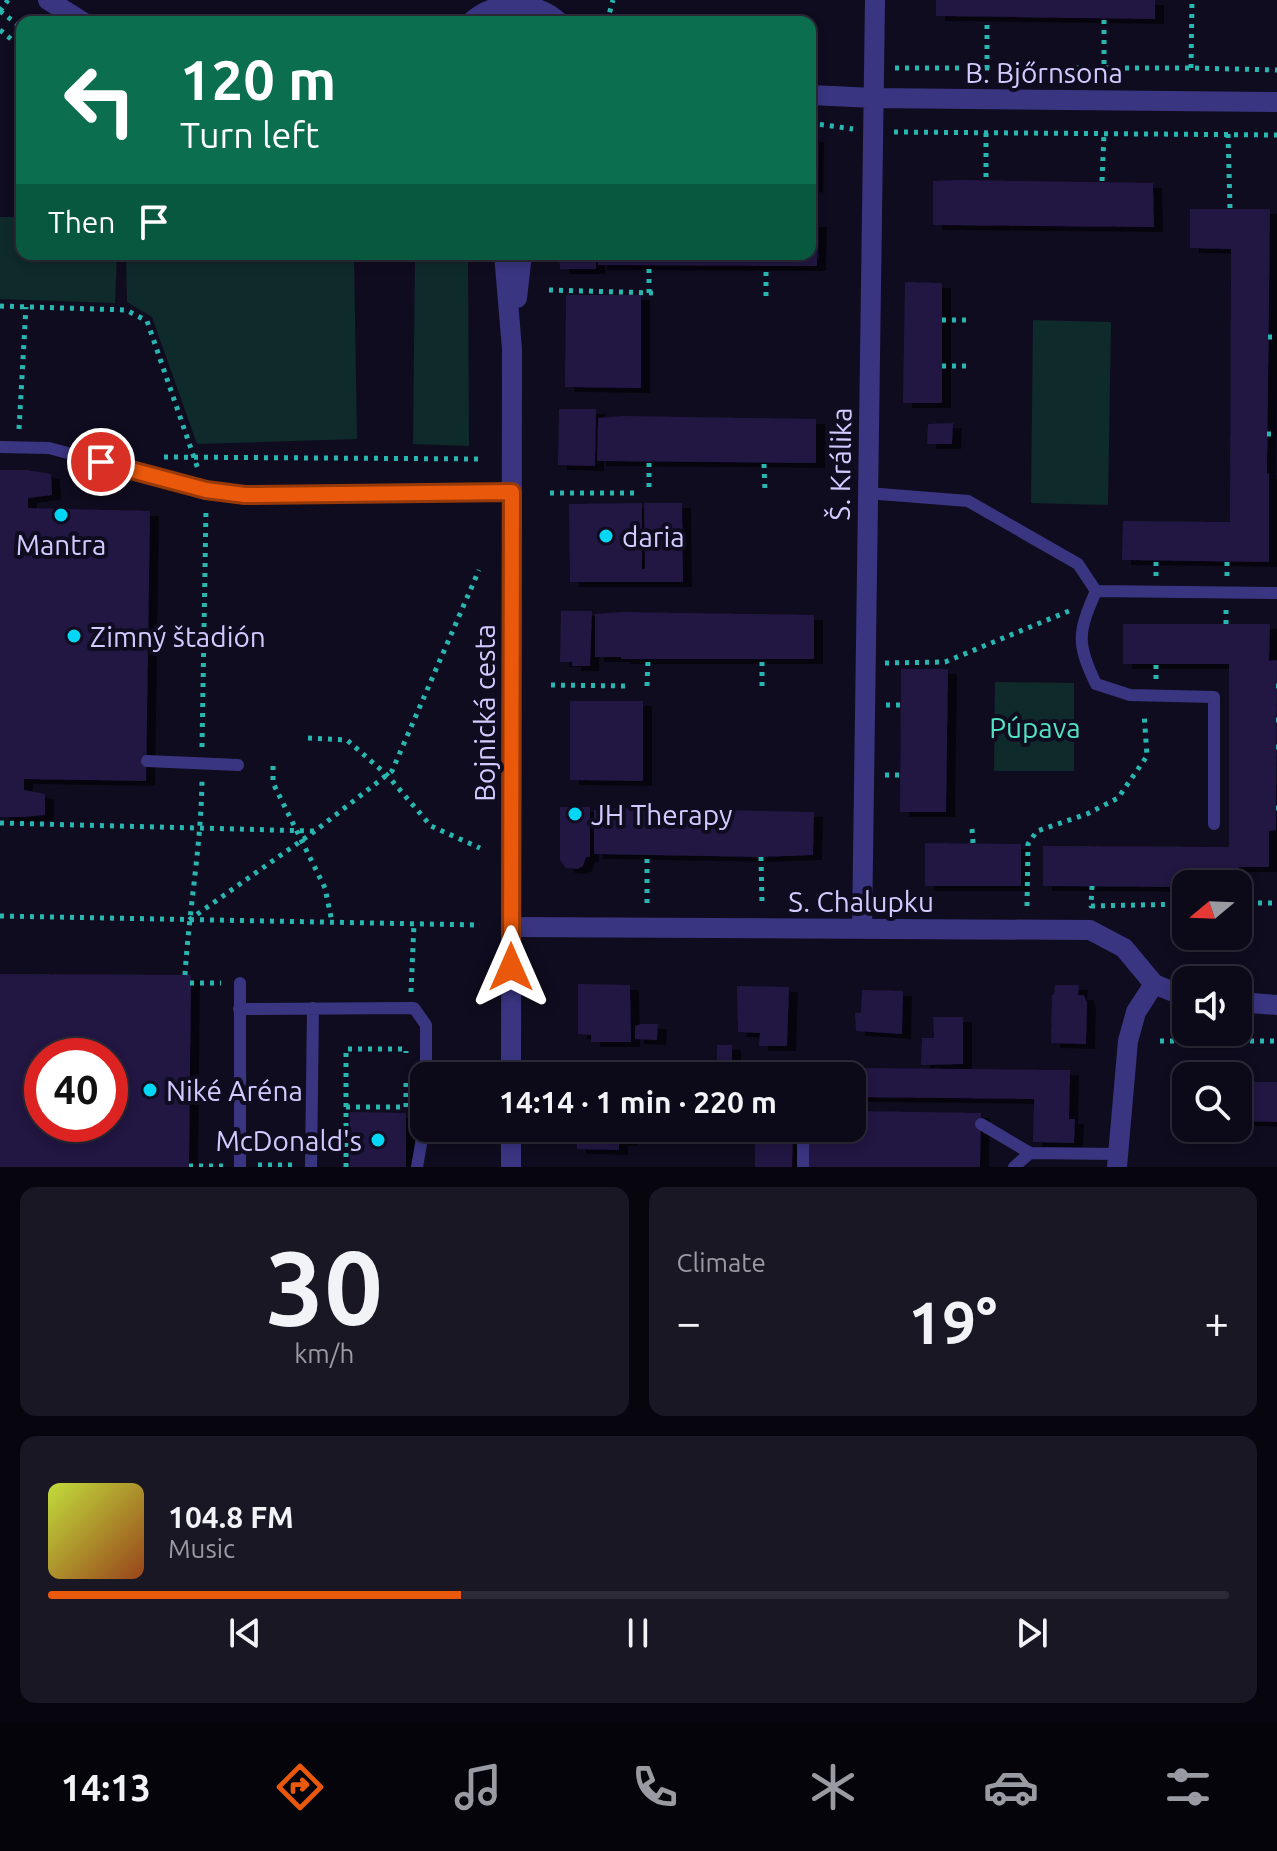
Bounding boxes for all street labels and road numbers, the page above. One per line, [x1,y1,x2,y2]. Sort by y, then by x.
street label: B. Bjőrnsona [965,57,1123,88]
street label: Š. Králika [823,407,856,521]
street label: Bojnická cesta [469,624,500,802]
street label: S. Chalupku [788,886,934,917]

